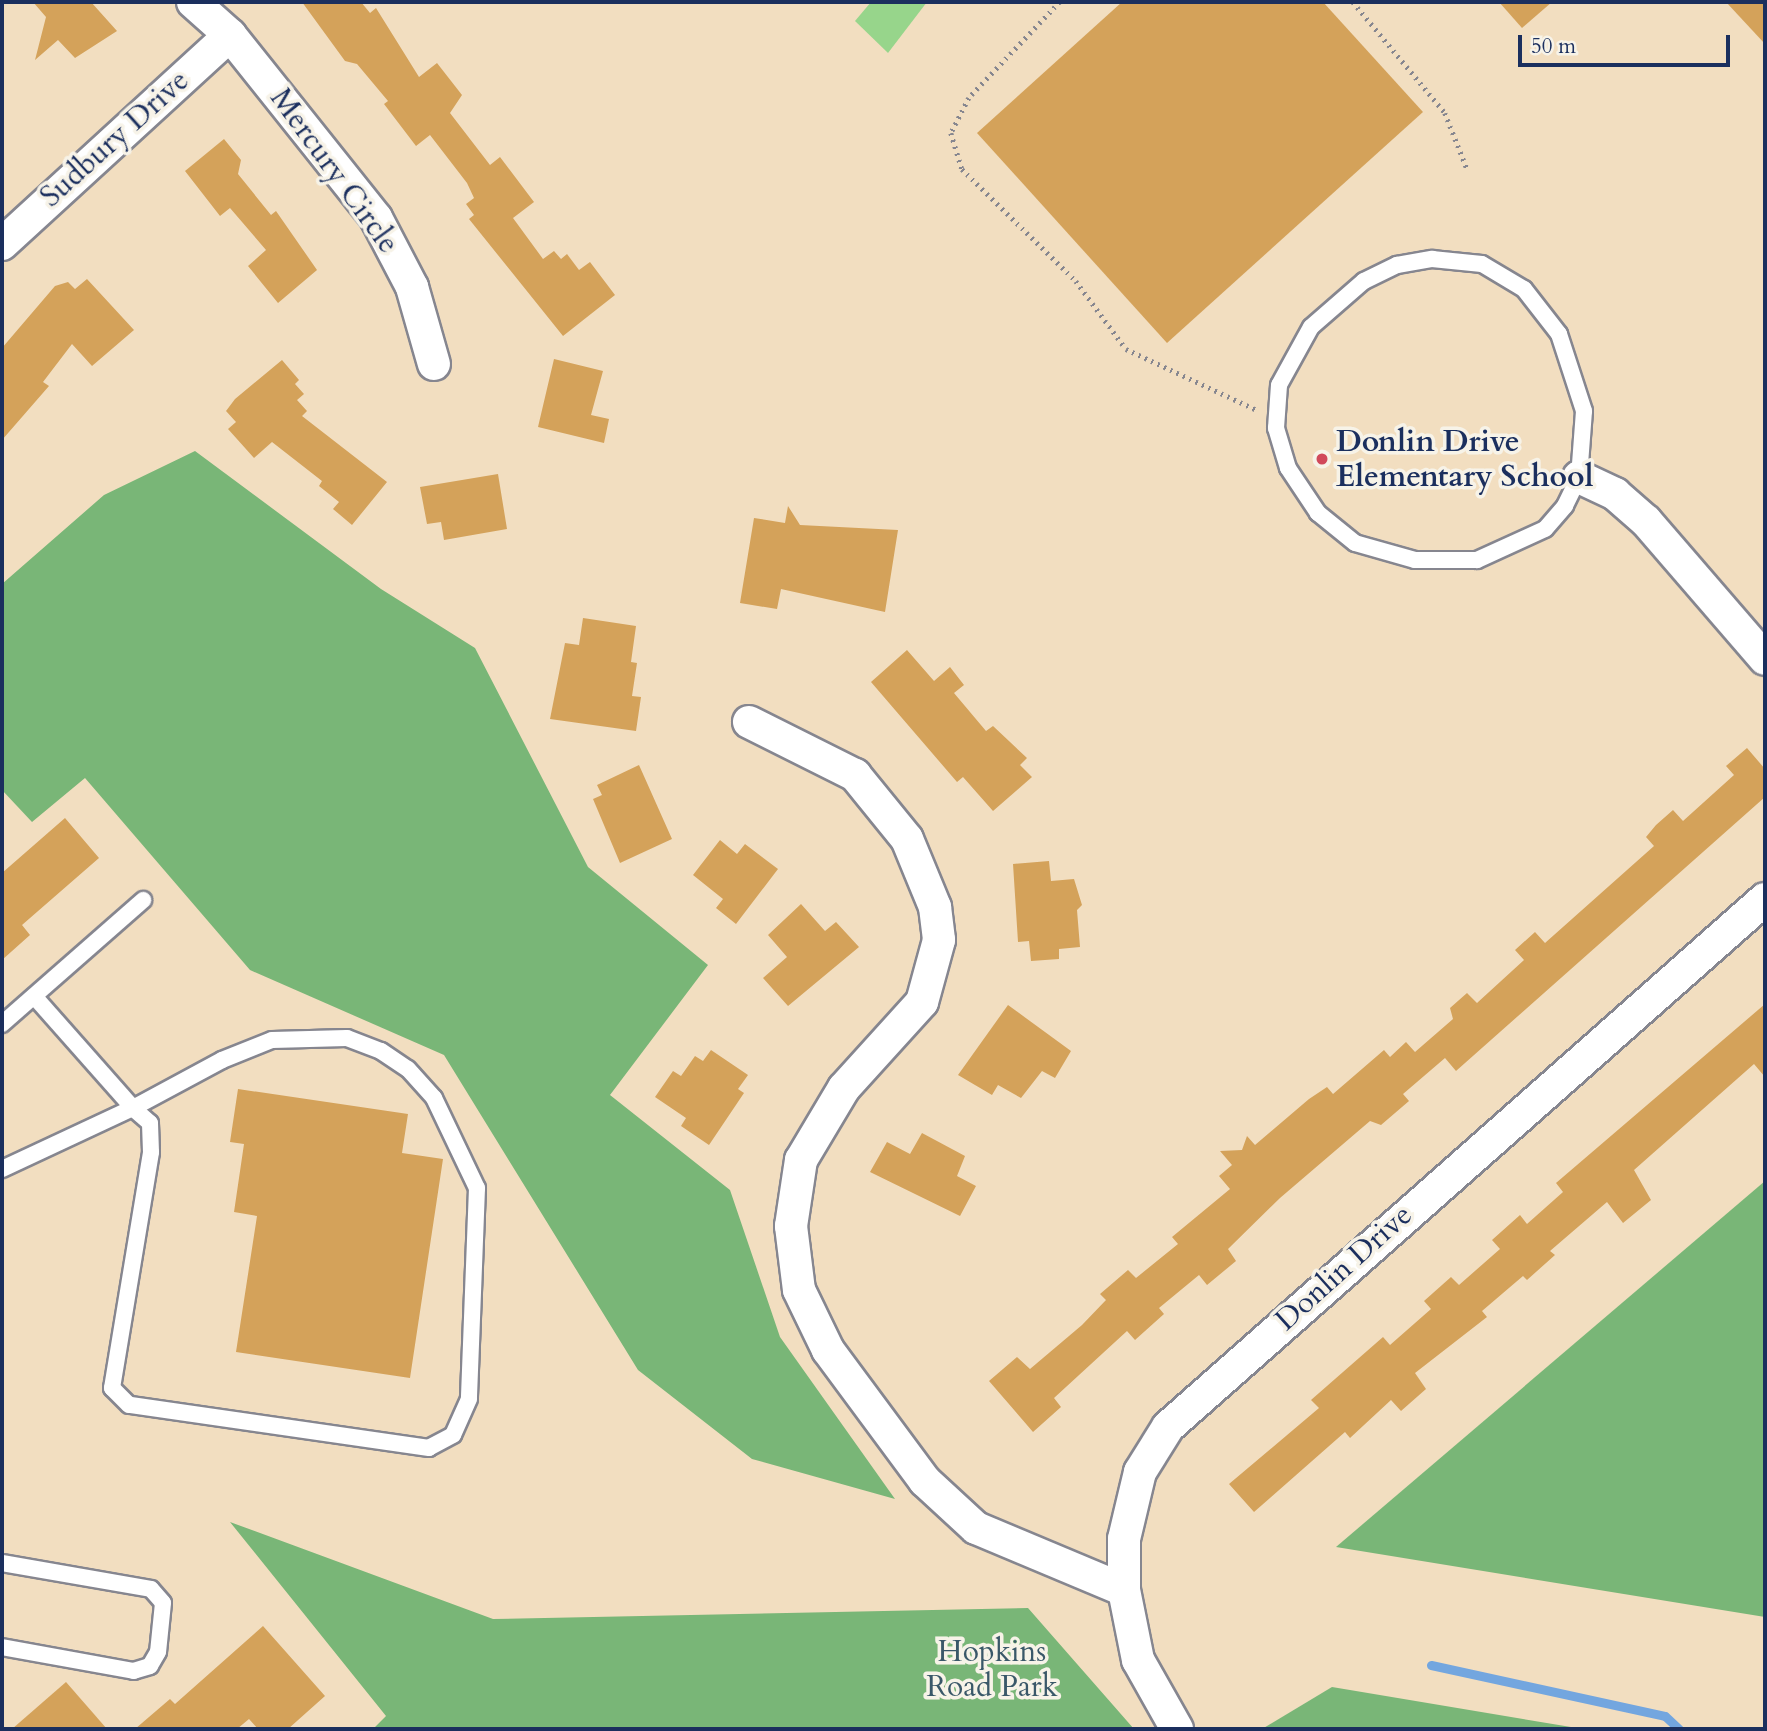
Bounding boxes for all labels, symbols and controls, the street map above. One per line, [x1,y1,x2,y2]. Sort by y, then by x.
scale bar [1522,21,1734,65]
text: 50 m [1531,32,1576,61]
street label: Sudbury Drive [33,63,197,215]
street label: Mercury Circle [262,82,406,260]
place label: Donlin Drive Elementary School [1336,424,1593,494]
marker: Donlin Drive Elementary School [1314,451,1330,467]
street label: Donlin Drive [1268,1197,1420,1339]
park label: Hopkins Road Park [926,1634,1058,1704]

